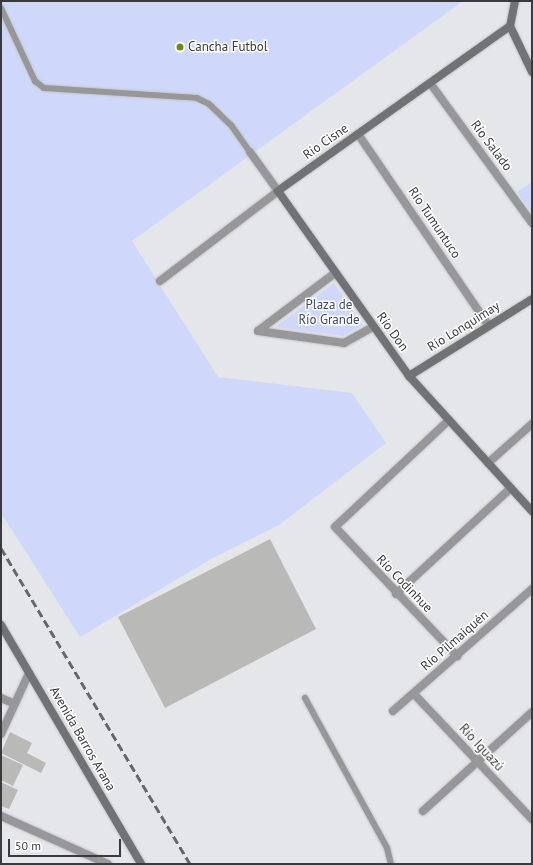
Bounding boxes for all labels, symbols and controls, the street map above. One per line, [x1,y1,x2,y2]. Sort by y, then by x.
place label: Cancha Futbol [188,39,268,55]
marker: Cancha Futbol [175,42,185,52]
street label: Río Salado [467,118,515,174]
street label: Río Cisne [300,121,352,163]
street label: Río Tumuntuco [404,184,464,262]
park label: Plaza de Río Grande [298,298,360,329]
street label: Río Lonquimay [425,299,503,355]
street label: Río Don [373,310,411,354]
street label: Río Codinhue [373,552,435,616]
street label: Río Pilmaiquén [418,607,492,675]
street label: Avenida Barros Arana [46,684,118,794]
street label: Río Iguazú [455,721,507,775]
scale bar [10,831,123,857]
text: 50 m [15,838,41,853]

